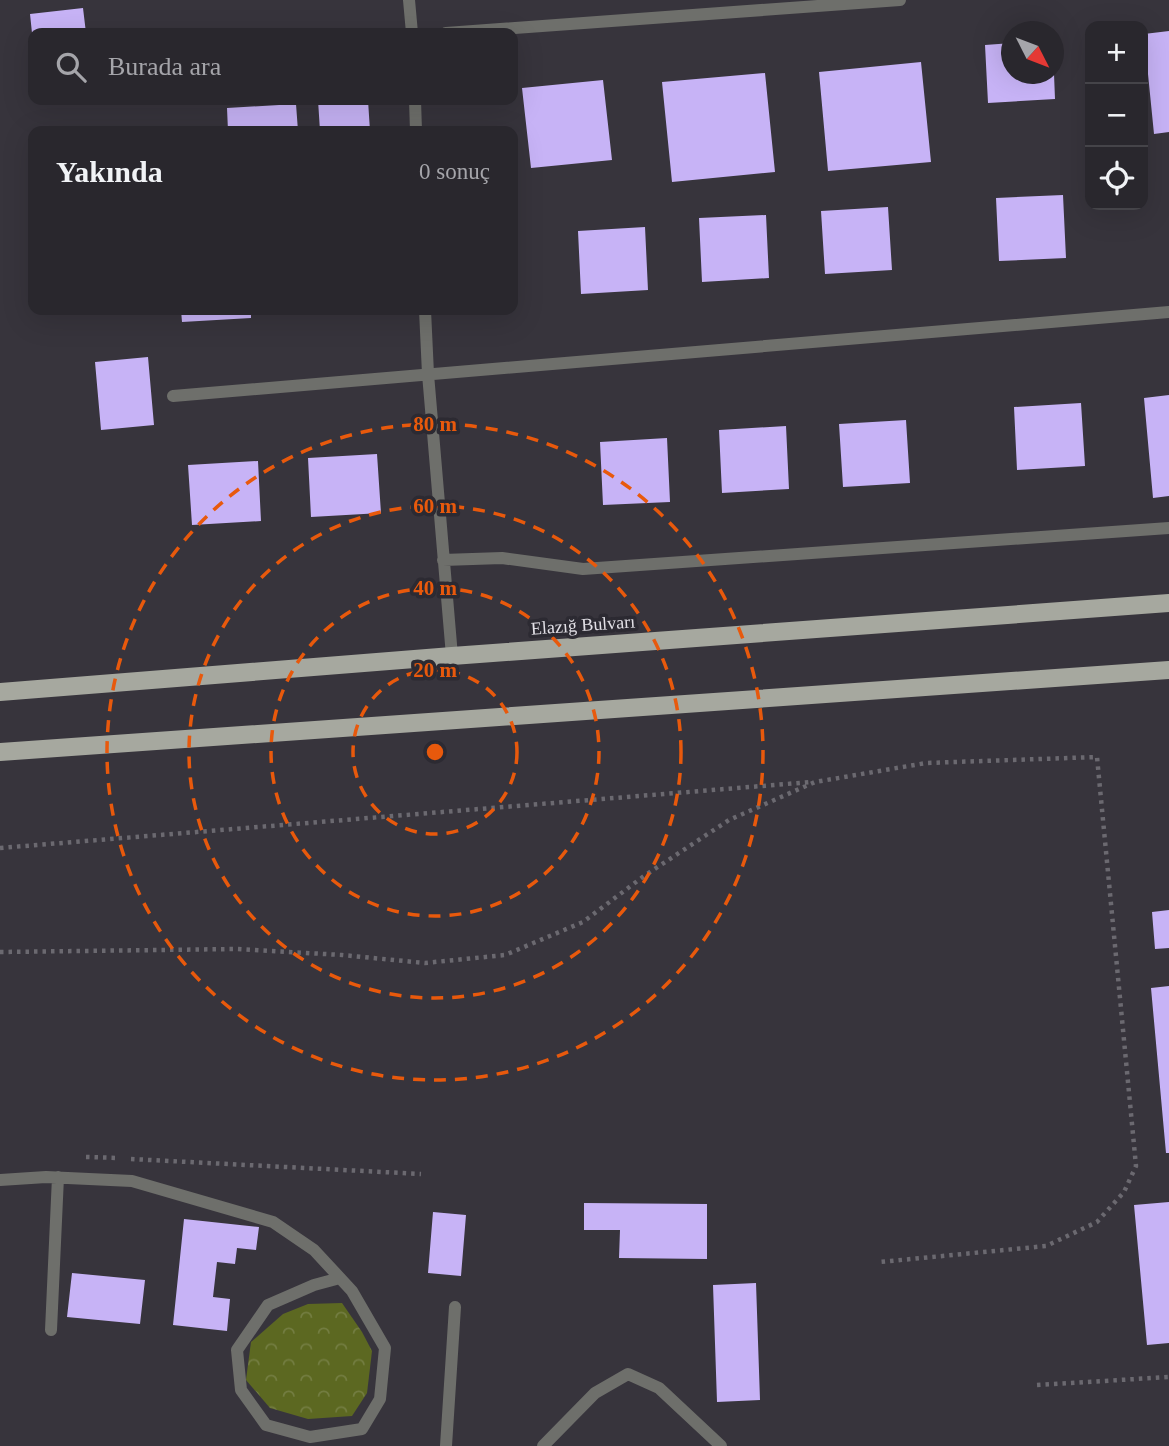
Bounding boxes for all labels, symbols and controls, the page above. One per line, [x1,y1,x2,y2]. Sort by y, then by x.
north arrow [1001,21,1064,84]
map controls [1085,21,1148,210]
button: + [1085,21,1148,84]
search box [28,28,518,105]
icon: search [52,48,90,86]
text: Burada ara [108,52,221,81]
button: − [1085,84,1148,147]
button: locate [1085,147,1148,210]
text: Yakında [56,155,163,188]
text: 0 sonuç [419,159,490,184]
text: 80 m [413,412,457,436]
text: 60 m [413,494,457,518]
text: 40 m [413,576,457,600]
street label: Elazığ Bulvarı [530,611,636,639]
text: 20 m [413,658,457,682]
centre of rings [423,740,447,764]

